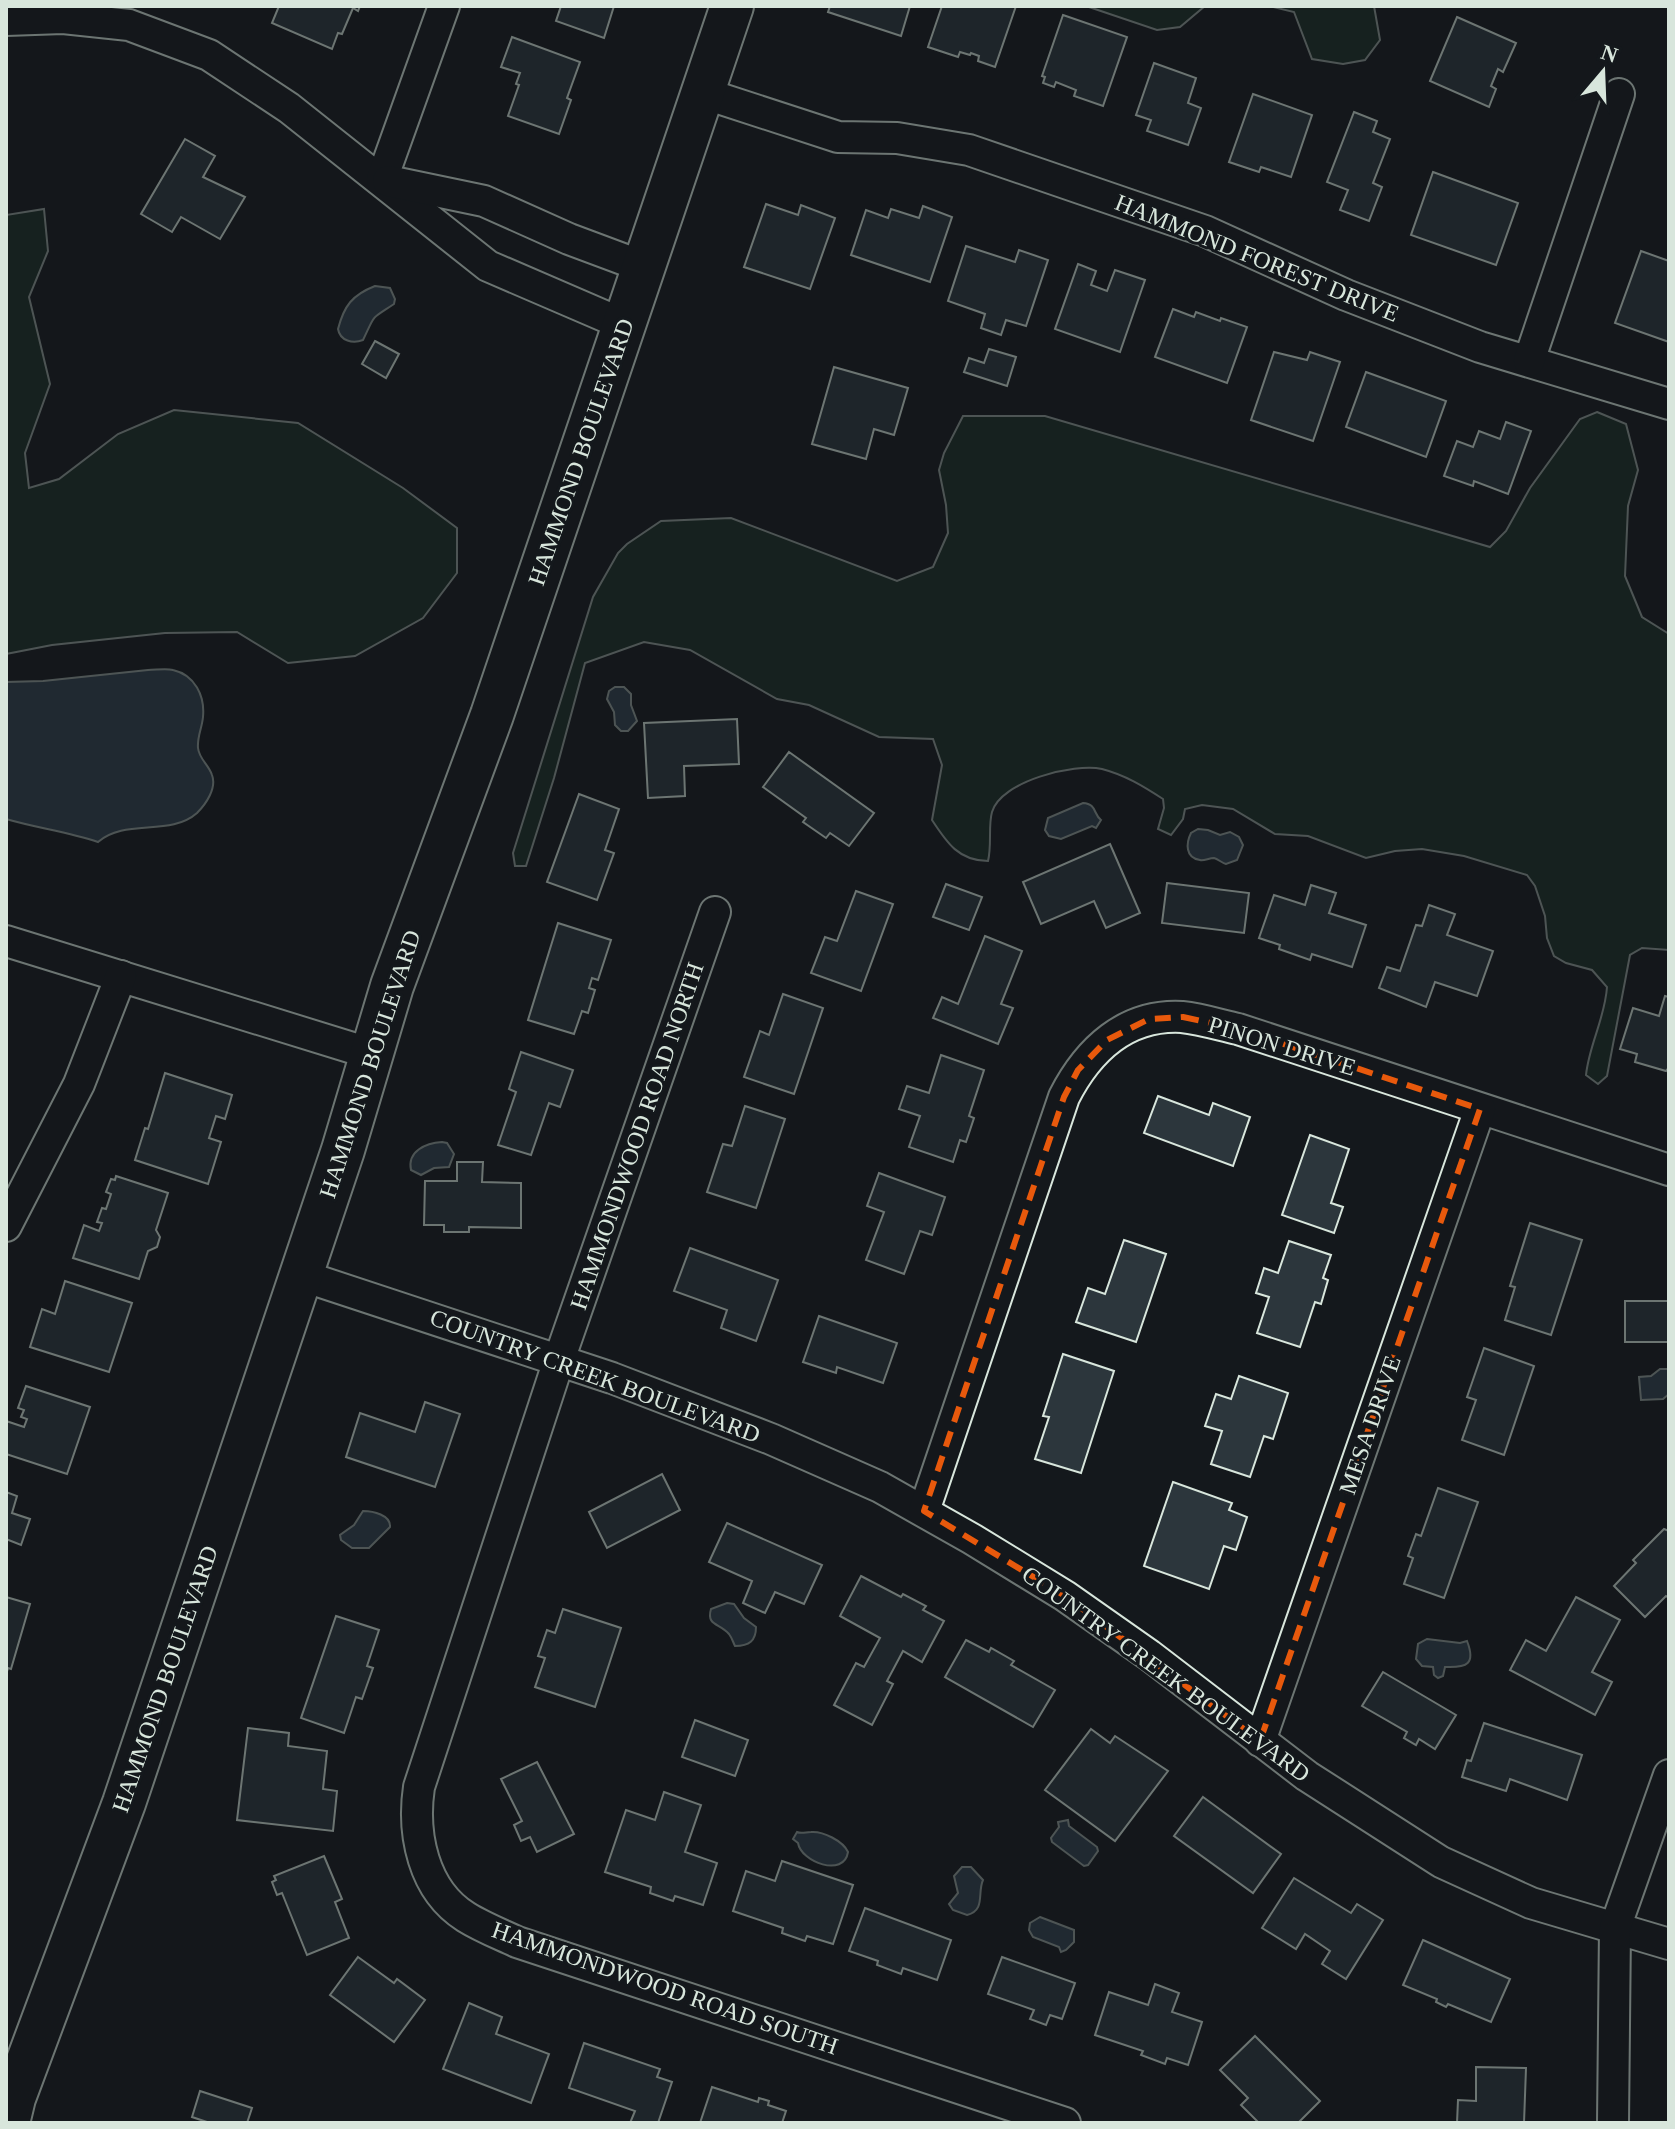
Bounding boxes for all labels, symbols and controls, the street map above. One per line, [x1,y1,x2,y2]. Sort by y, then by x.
north arrow [1563,32,1643,112]
text: N [1598,39,1621,68]
street label: HAMMOND FOREST DRIVE [1111,189,1403,327]
street label: HAMMOND BOULEVARD [523,315,639,589]
street label: HAMMOND BOULEVARD [314,927,426,1201]
street label: HAMMONDWOOD ROAD NORTH [565,959,709,1313]
street label: PINON DRIVE [1205,1011,1359,1081]
street label: COUNTRY CREEK BOULEVARD [426,1304,764,1448]
street label: MESA DRIVE [1334,1352,1406,1498]
street label: HAMMOND BOULEVARD [107,1542,223,1816]
street label: COUNTRY CREEK BOULEVARD [1017,1561,1315,1787]
street label: HAMMONDWOOD ROAD SOUTH [489,1916,841,2060]

